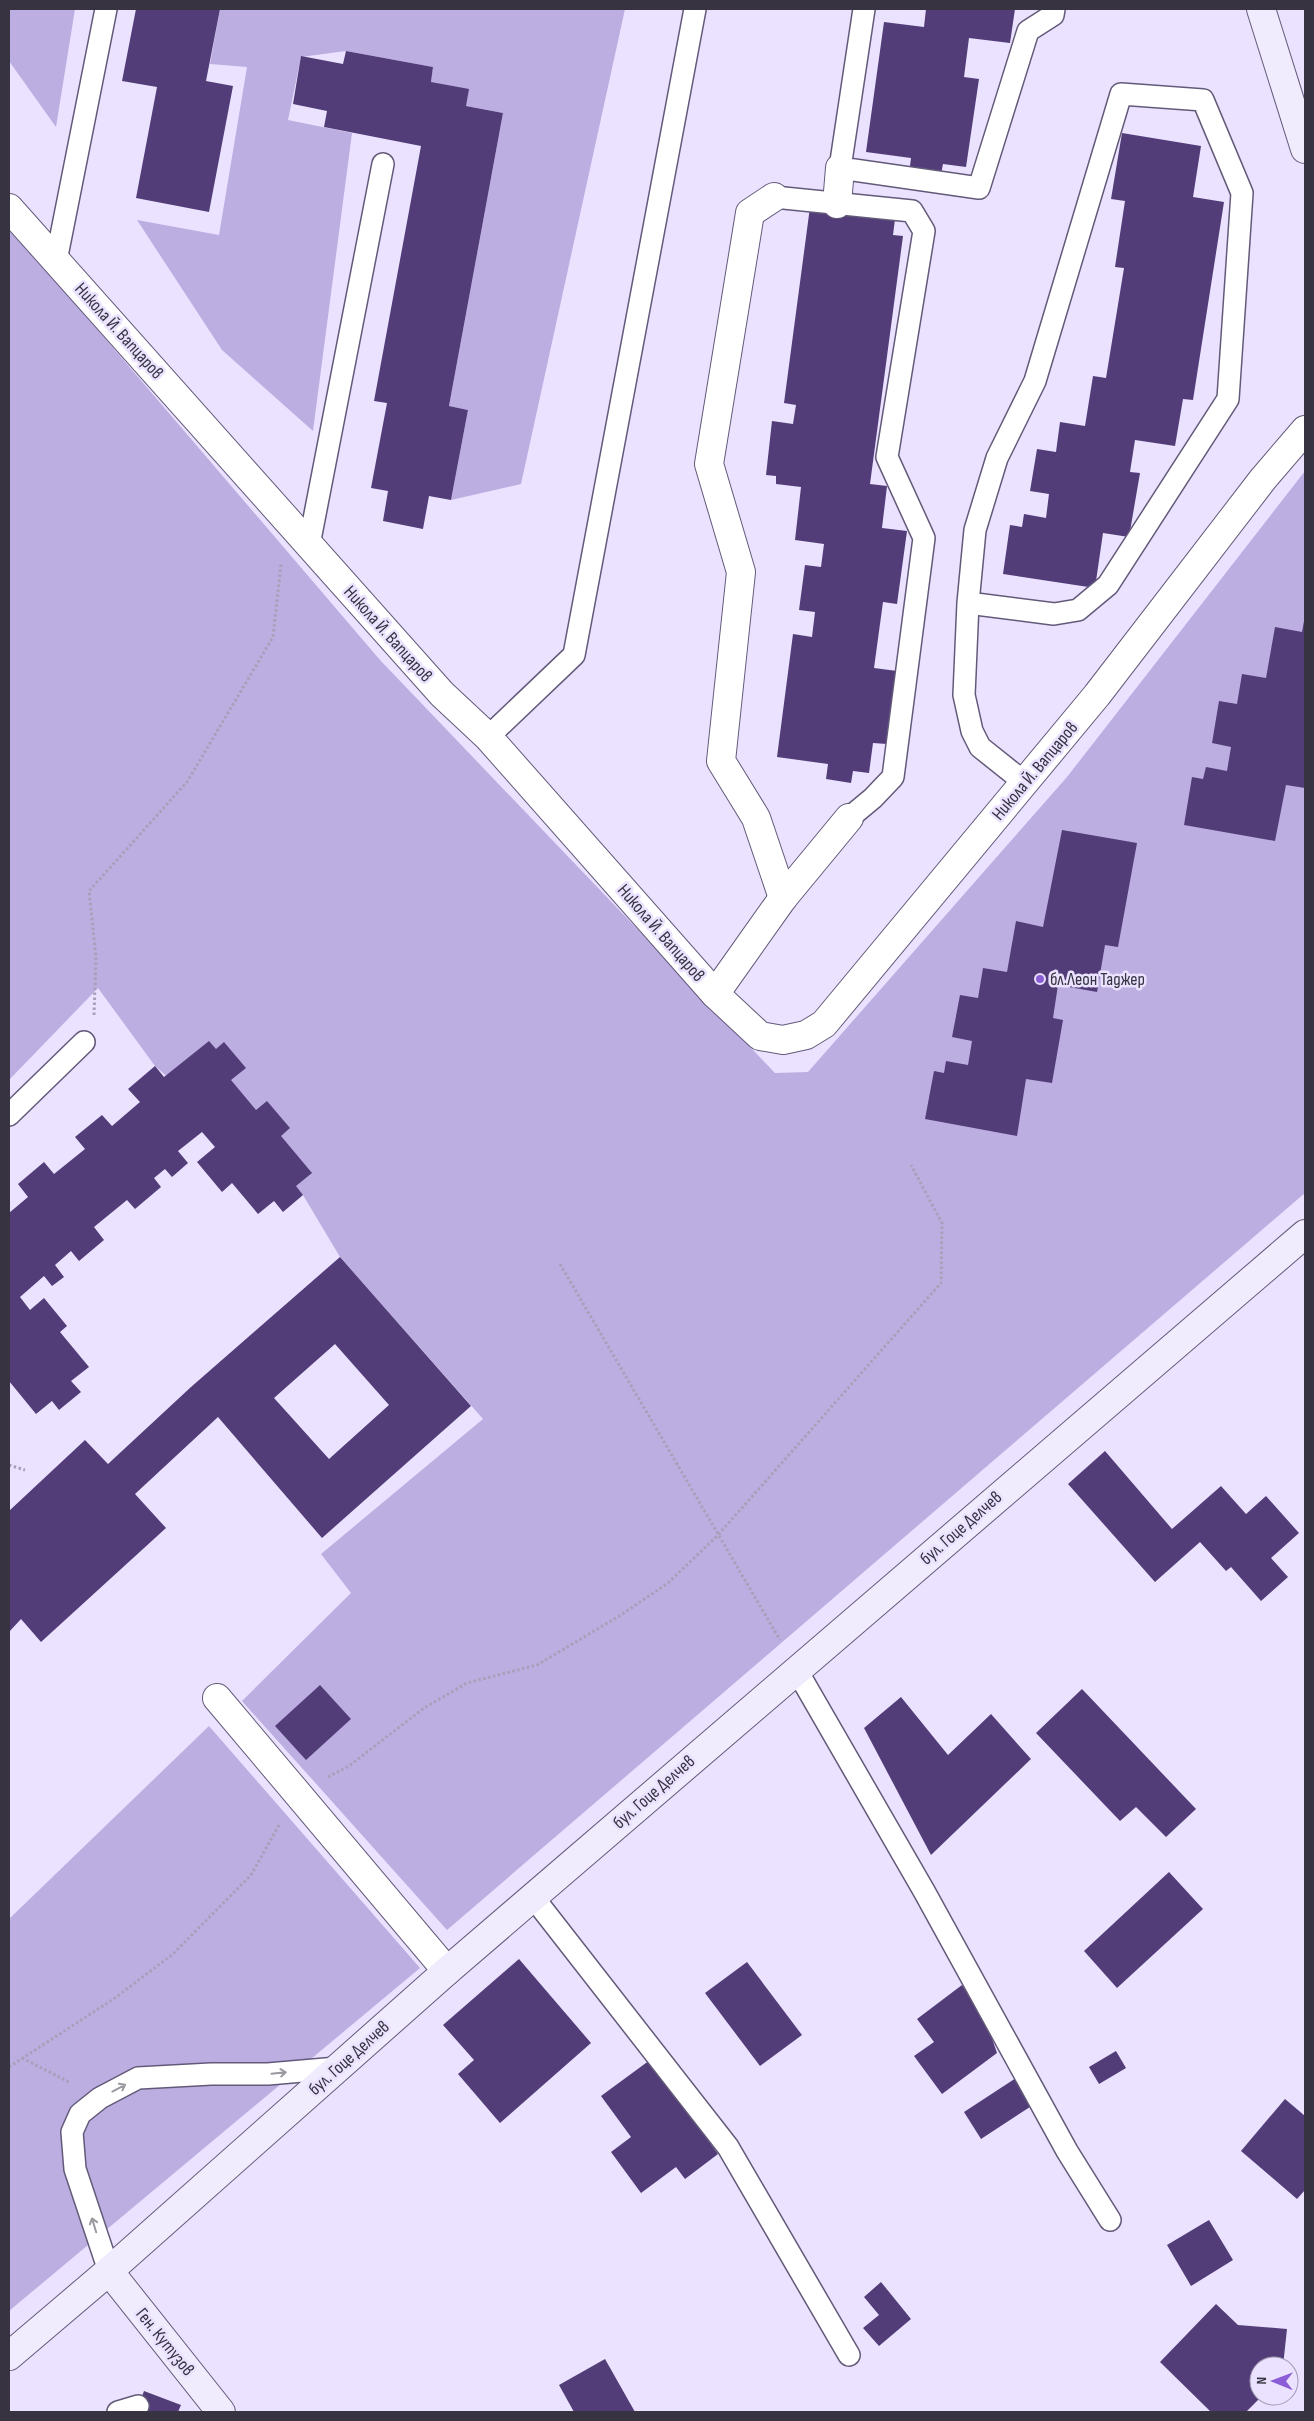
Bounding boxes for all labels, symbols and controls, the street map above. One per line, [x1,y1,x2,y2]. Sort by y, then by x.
street label: Никола Й. Вапцаров [70,279,168,383]
street label: Никола Й. Вапцаров [339,582,437,686]
street label: Никола Й. Вапцаров [988,717,1082,825]
street label: Никола Й. Вапцаров [613,880,709,986]
place label: бл.Леон Таджер [1050,969,1145,990]
marker: бл.Леон Таджер [1034,973,1046,985]
street label: бул. Гоце Делчев [916,1487,1006,1569]
street label: бул. Гоце Делчев [609,1751,699,1833]
street label: бул. Гоце Делчев [304,2016,394,2100]
one-way arrow [270,2068,286,2078]
one-way arrow [111,2083,126,2092]
one-way arrow [89,2217,99,2233]
street label: Ген. Кутузов [131,2304,199,2380]
north arrow [1249,2356,1299,2406]
text: N [1253,2377,1270,2385]

